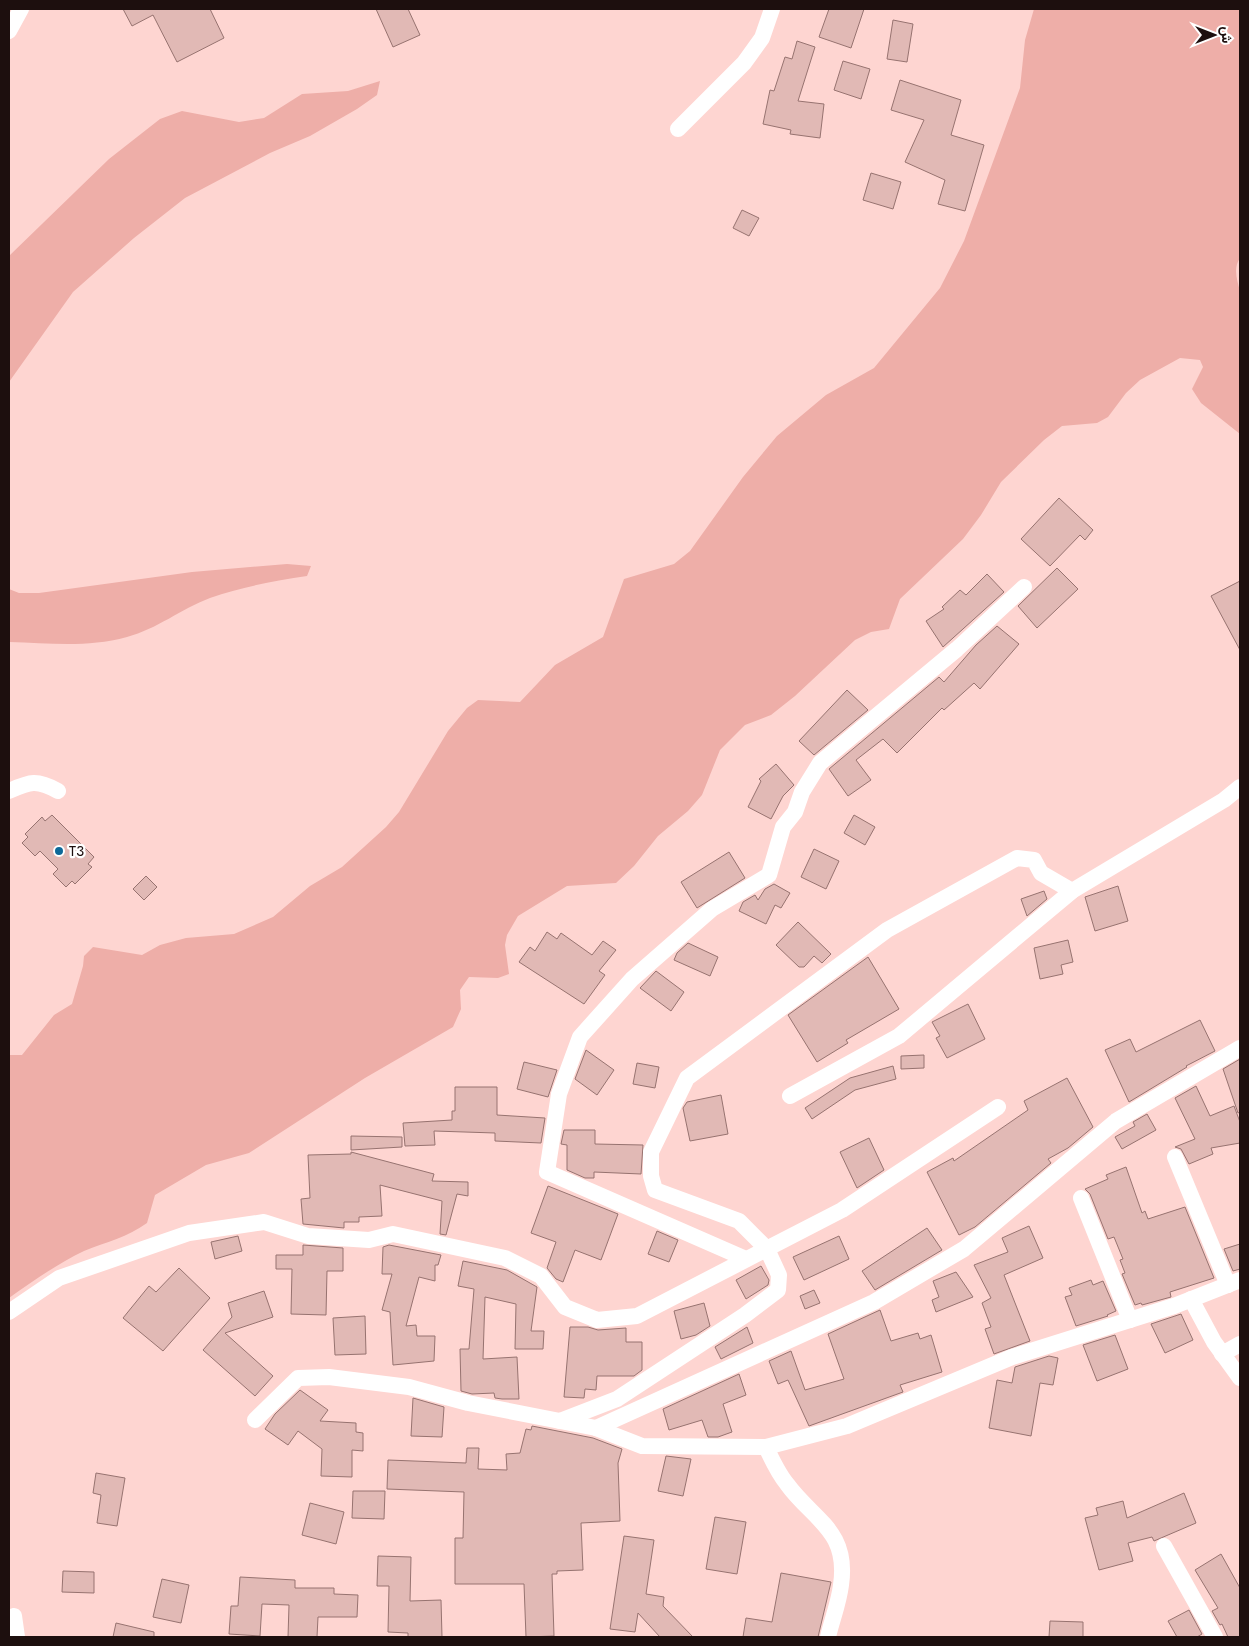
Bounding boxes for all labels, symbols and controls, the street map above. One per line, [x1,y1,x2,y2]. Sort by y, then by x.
north arrow [1189,10,1239,60]
text: ش [1217,27,1237,44]
place label: T3 [69,840,84,862]
marker: T3 [53,845,65,857]

